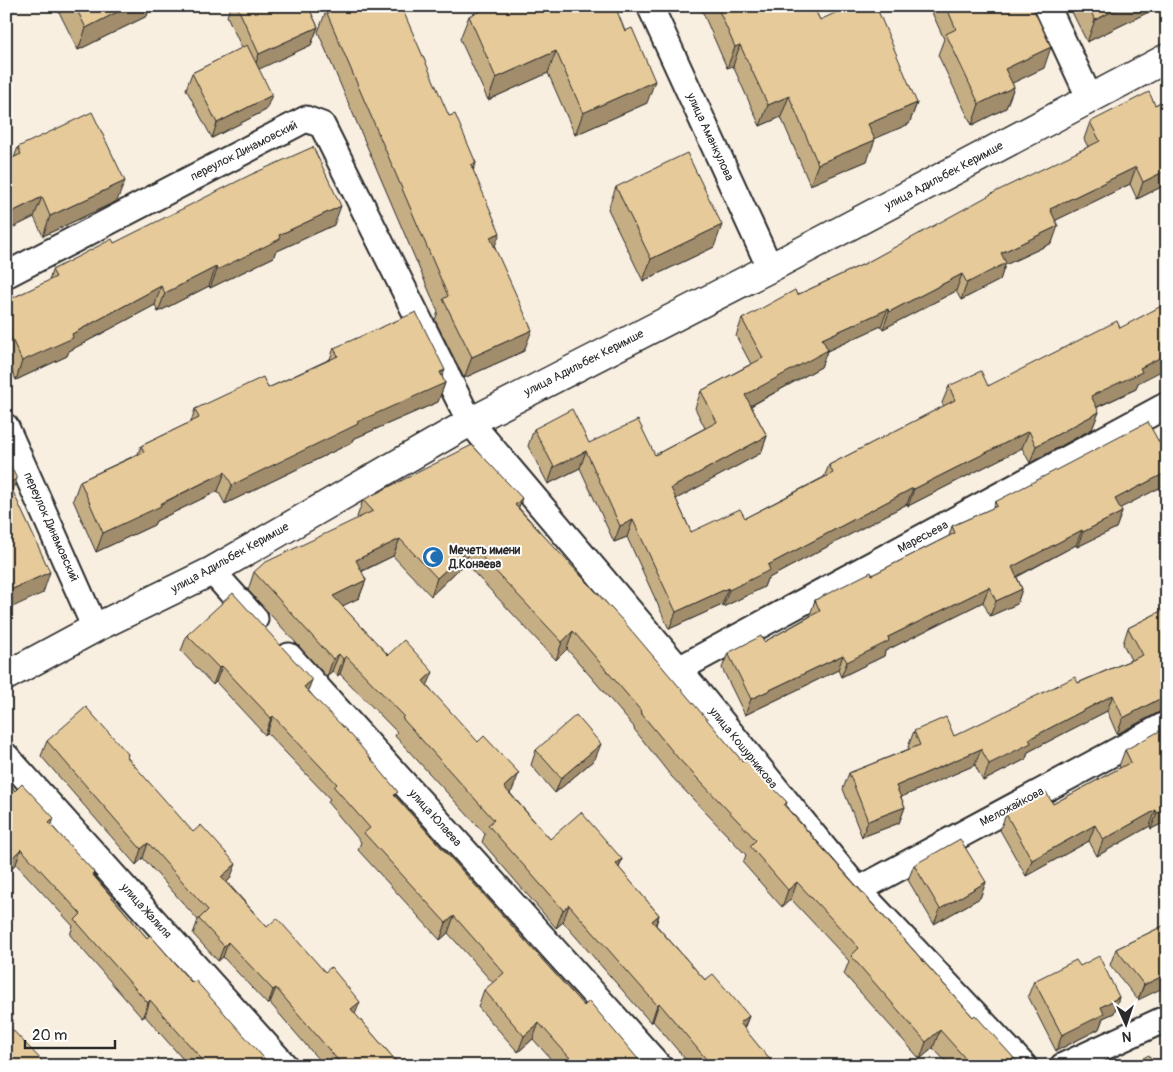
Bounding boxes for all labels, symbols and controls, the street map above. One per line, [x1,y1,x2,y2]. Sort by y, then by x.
street label: улица Аманкулова [683,90,737,184]
street label: переулок Динамовский [188,117,300,184]
street label: улица Адильбек Керимше [881,138,1006,214]
street label: улица Адильбек Керимше [521,326,646,400]
street label: переулок Динамовский [20,470,82,584]
street label: Маресьева [895,517,951,556]
street label: улица Адильбек Керимше [168,519,292,597]
place label: Мечеть имени Д.Конаева [448,543,521,572]
mosque icon: Мечеть имени Д.Конаева [421,545,445,569]
street label: улица Кошурникова [705,703,781,792]
street label: Меложайкова [977,784,1047,830]
street label: улица Юлаева [405,785,465,850]
street label: улица Жалиля [117,880,175,942]
north arrow [1100,1000,1150,1050]
scale bar [25,1017,115,1049]
text: 20 m [32,1026,67,1045]
text: N [1121,1028,1132,1045]

